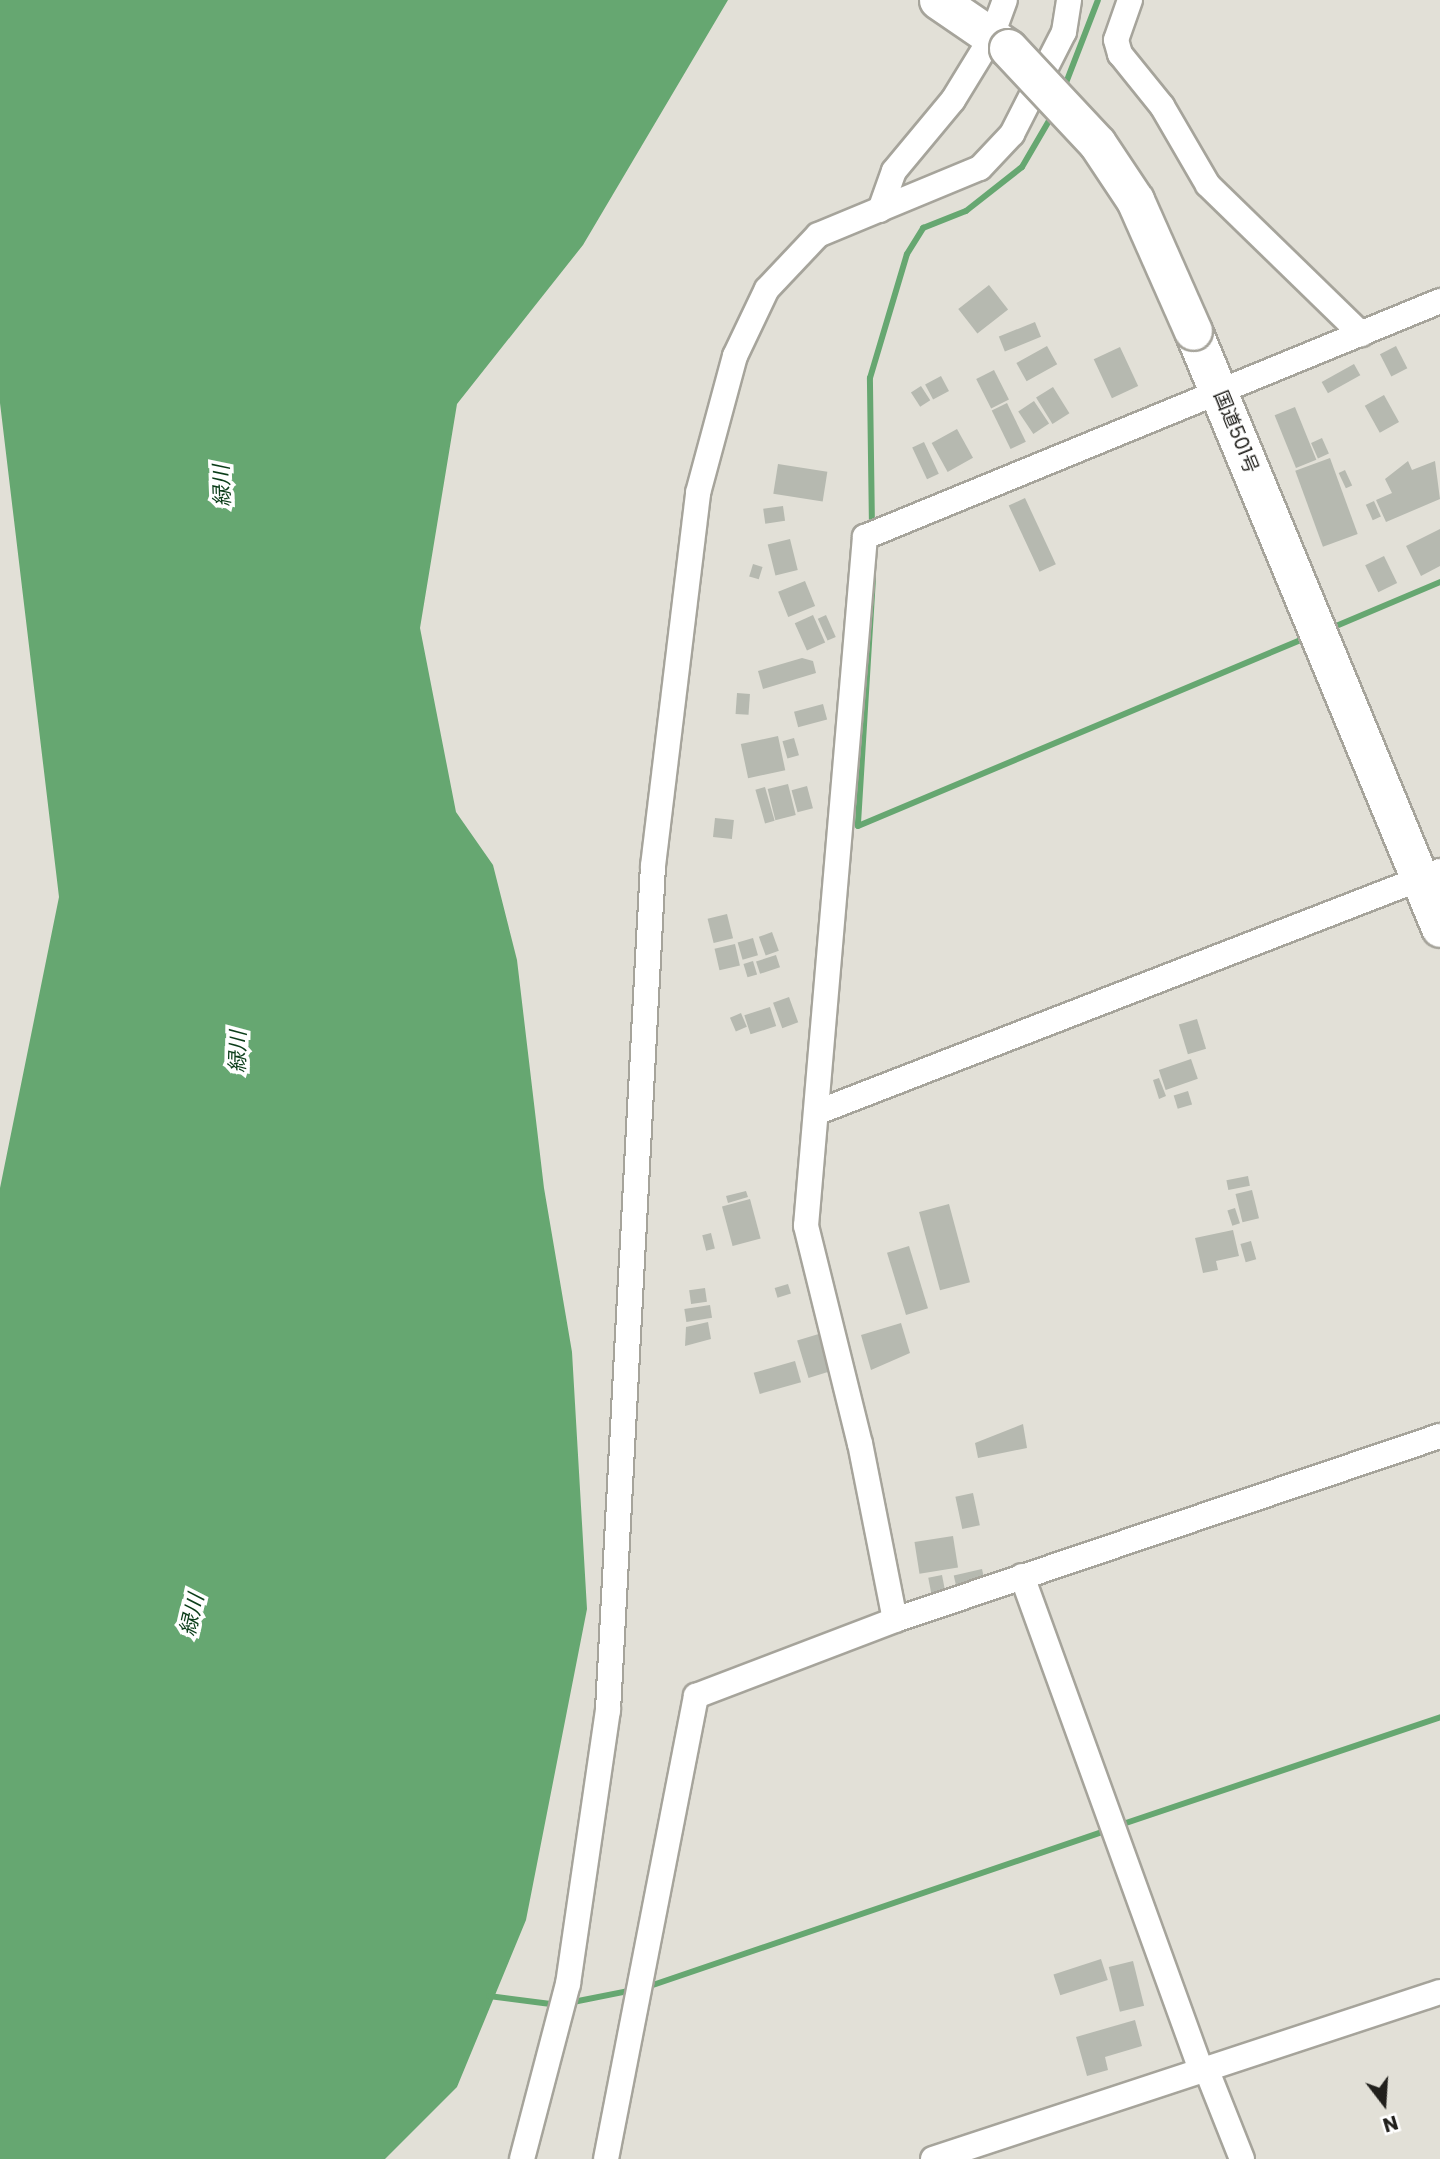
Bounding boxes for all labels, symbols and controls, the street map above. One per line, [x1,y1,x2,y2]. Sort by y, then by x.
street label: 国道501号 [1209,387,1263,477]
water label: 緑川 [209,465,235,507]
water label: 緑川 [225,1031,251,1073]
water label: 緑川 [175,1592,209,1638]
north arrow [1349,2068,1419,2138]
text: N [1380,2109,1401,2139]

